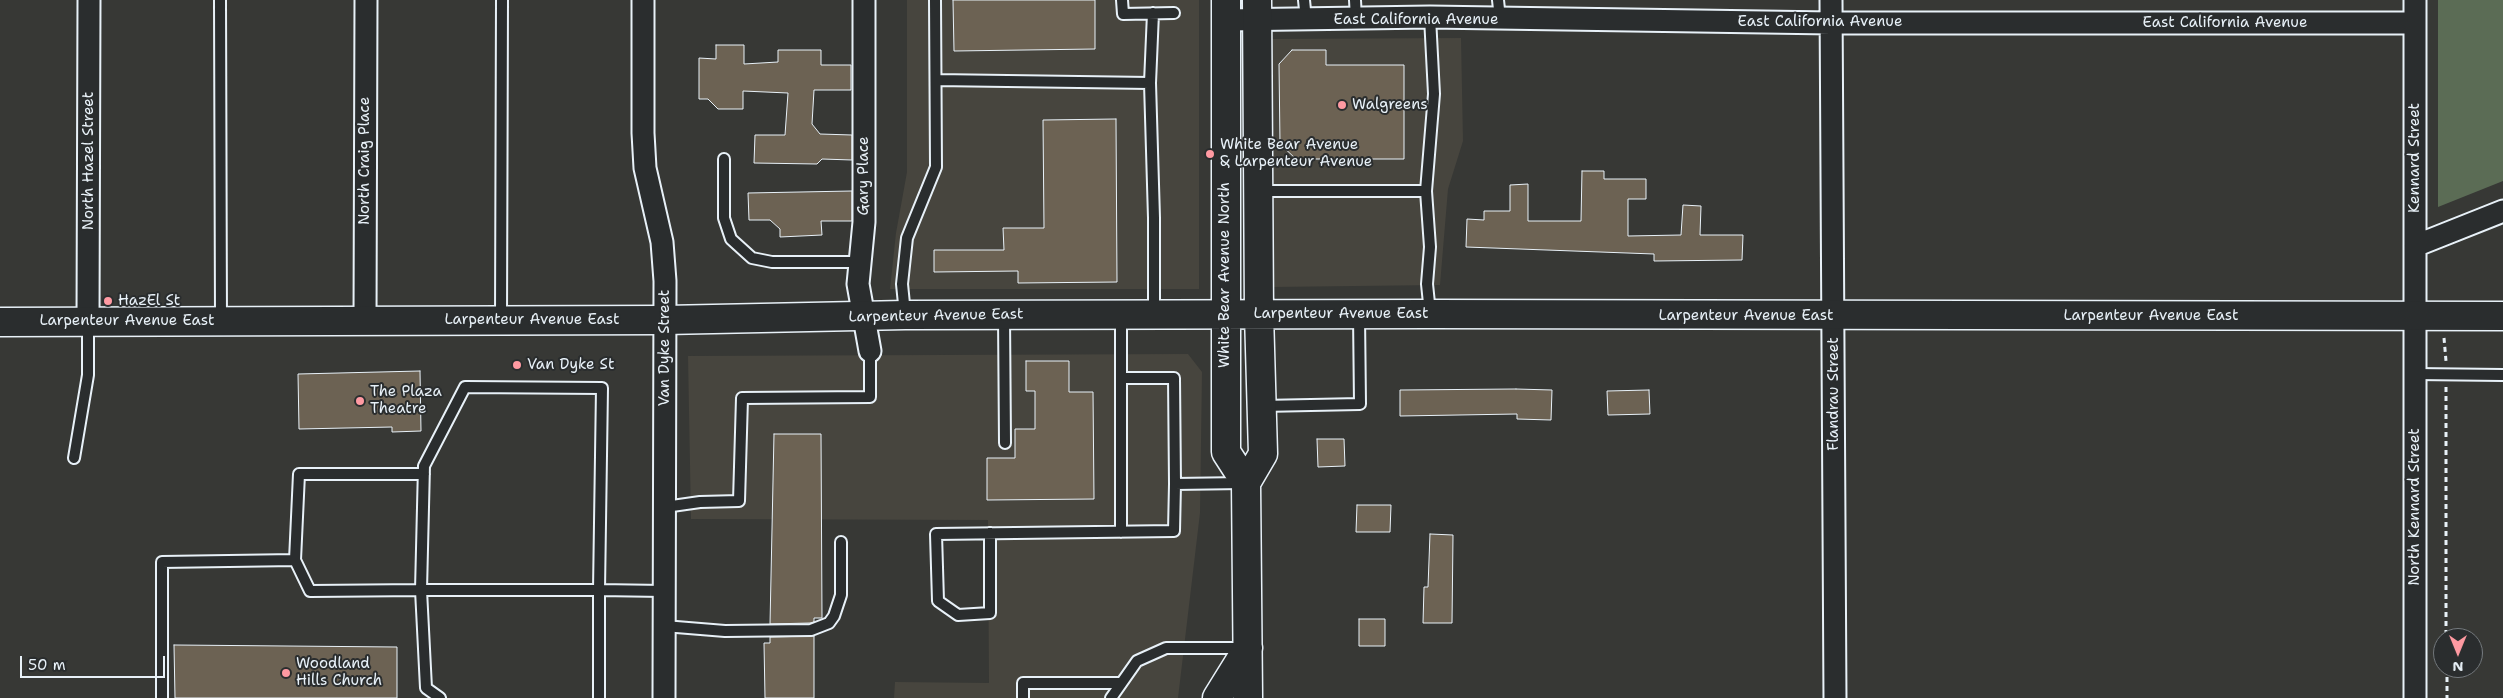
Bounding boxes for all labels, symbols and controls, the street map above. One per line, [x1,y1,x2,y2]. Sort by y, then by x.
street label: East California Avenue [1334,11,1498,29]
street label: East California Avenue [1738,13,1902,31]
street label: East California Avenue [2143,14,2307,32]
street label: North Hazel Street [80,92,98,230]
place label: Walgreens [1352,96,1428,114]
street label: North Craig Place [356,97,374,225]
marker: Walgreens [1336,99,1348,111]
street label: Kennard Street [2406,103,2424,213]
street label: Gary Place [855,136,873,216]
place label: White Bear Avenue & Larpenteur Avenue [1220,136,1372,171]
marker: White Bear Avenue & Larpenteur Avenue [1204,148,1216,160]
street label: White Bear Avenue North [1216,182,1234,368]
street label: Van Dyke Street [656,290,674,406]
place label: HazEl St [118,292,180,310]
marker: HazEl St [102,295,114,307]
street label: Larpenteur Avenue East [848,305,1024,327]
street label: Larpenteur Avenue East [1253,305,1429,323]
street label: Larpenteur Avenue East [1658,307,1834,325]
street label: Larpenteur Avenue East [2063,307,2239,325]
street label: Larpenteur Avenue East [444,311,620,329]
street label: Larpenteur Avenue East [39,312,215,330]
street label: Flandrau Street [1825,337,1843,451]
place label: Van Dyke St [527,356,614,374]
marker: Van Dyke St [511,359,523,371]
place label: The Plaza Theatre [370,383,442,418]
marker: The Plaza Theatre [354,395,366,407]
street label: North Kennard Street [2406,428,2424,586]
north arrow [2433,628,2483,678]
scale bar [22,646,168,678]
text: 50 m [28,655,66,675]
place label: Woodland Hills Church [296,655,382,690]
text: N [2452,658,2464,676]
marker: Woodland Hills Church [280,667,292,679]

